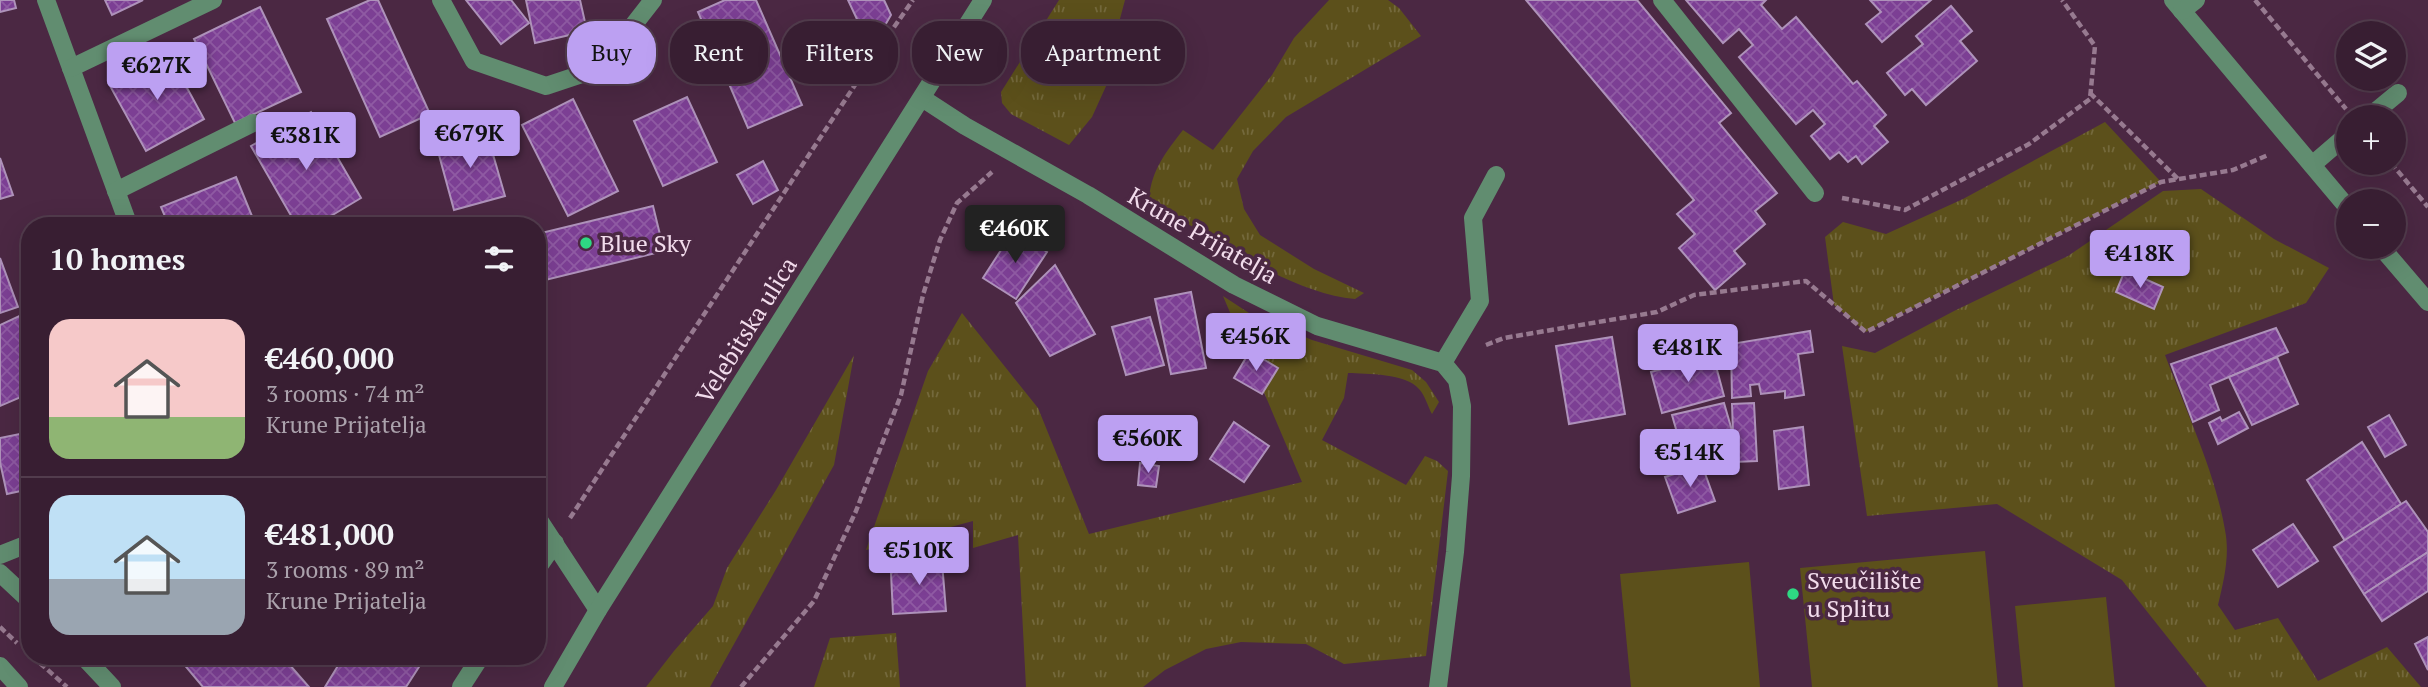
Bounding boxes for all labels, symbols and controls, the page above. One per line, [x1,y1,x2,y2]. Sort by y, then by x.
chip: Buy [567,21,656,84]
chip: Rent [670,21,768,84]
chip: Filters [782,21,898,84]
chip: New [912,21,1007,84]
chip: Apartment [1021,21,1185,84]
map controls [2336,21,2406,259]
button: layers [2336,21,2406,91]
pin: €627K [108,42,206,102]
text: €627K [123,49,191,80]
button: + [2336,105,2406,175]
pin: €679K [421,110,519,170]
pin: €381K [257,113,355,172]
text: €679K [436,117,504,148]
text: €381K [272,119,340,150]
street label: Krune Prijatelja [1122,179,1284,291]
button: − [2336,189,2406,259]
pin: €460K [966,205,1064,265]
text: €460K [981,212,1049,243]
place label: Blue Sky [600,227,692,259]
pin: €418K [2091,230,2189,290]
marker: Blue Sky [578,235,594,251]
text: €418K [2106,237,2174,268]
text: 10 homes [49,239,185,279]
icon: filters [480,240,518,278]
street label: Velebitska ulica [688,251,804,409]
pin: €456K [1207,314,1305,373]
text: €456K [1222,320,1290,351]
pin: €481K [1639,324,1737,384]
text: €481K [1654,331,1722,362]
text: €460,000 [266,338,394,378]
icon: home [105,347,189,431]
text: 3 rooms · 74 m² [266,378,425,409]
text: Krune Prijatelja [266,409,427,440]
pin: €560K [1099,416,1197,475]
text: €560K [1114,422,1182,453]
pin: €514K [1641,430,1739,489]
text: €514K [1656,436,1724,467]
text: €481,000 [266,514,394,554]
icon: home [105,523,189,607]
pin: €510K [870,528,968,587]
text: €510K [885,534,953,565]
text: 3 rooms · 89 m² [266,554,425,585]
place label: Sveučilište u Splitu [1807,564,1922,624]
text: Krune Prijatelja [266,585,427,616]
marker: Sveučilište u Splitu [1785,586,1801,602]

